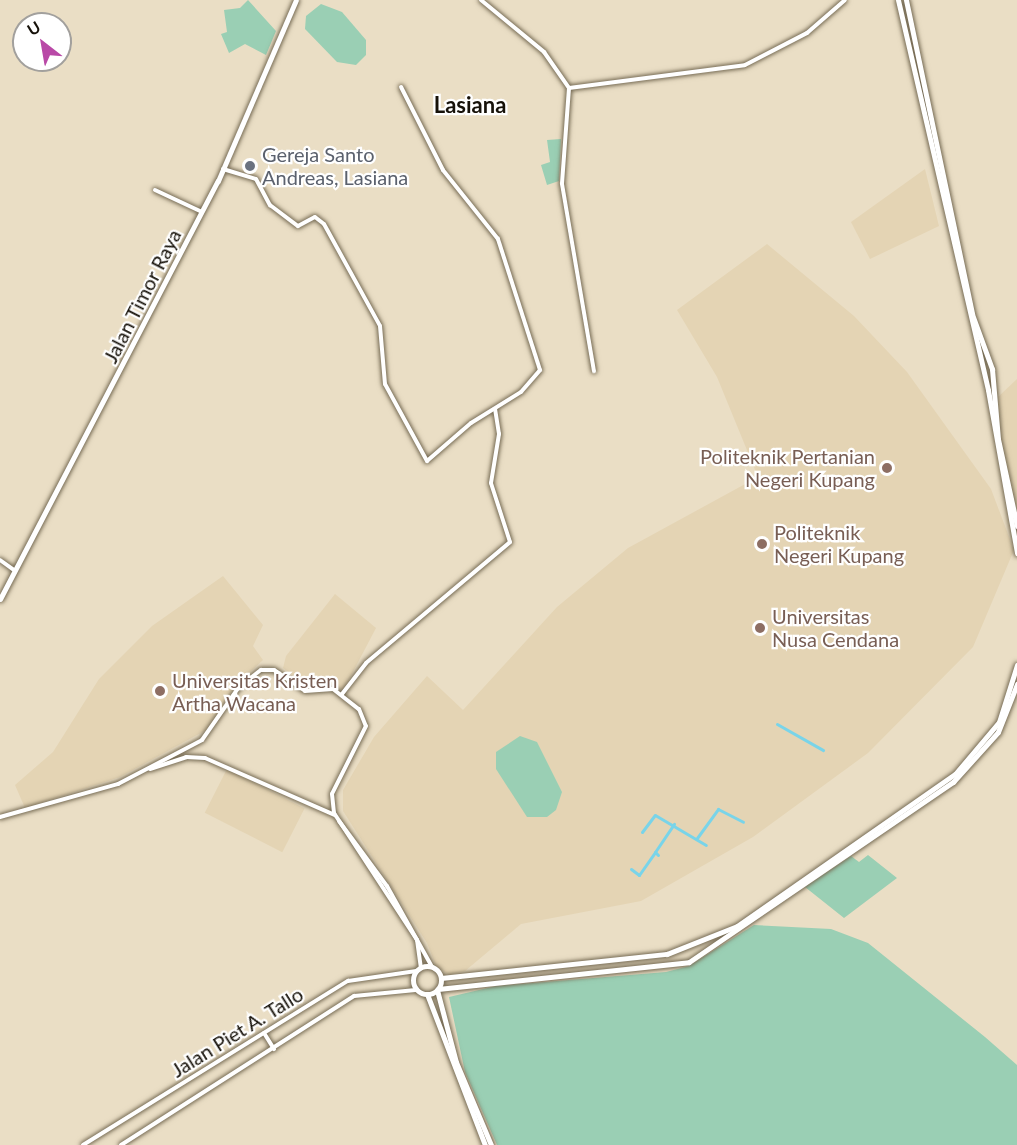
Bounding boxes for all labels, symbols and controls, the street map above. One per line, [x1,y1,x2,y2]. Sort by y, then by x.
north arrow [12,12,72,72]
text: U [24,17,43,39]
district label: Lasiana [434,92,506,118]
place label: Gereja Santo Andreas, Lasiana [262,142,408,189]
marker: Gereja Santo Andreas, Lasiana [243,159,257,173]
street label: Jalan Timor Raya [98,225,186,367]
place label: Politeknik Pertanian Negeri Kupang [700,444,875,491]
marker: Politeknik Pertanian Negeri Kupang [880,461,894,475]
place label: Politeknik Negeri Kupang [774,520,904,567]
marker: Politeknik Negeri Kupang [755,537,769,551]
place label: Universitas Nusa Cendana [772,604,899,651]
marker: Universitas Nusa Cendana [753,621,767,635]
place label: Universitas Kristen Artha Wacana [172,668,337,715]
marker: Universitas Kristen Artha Wacana [153,684,167,698]
street label: Jalan Piet A. Tallo [166,982,308,1082]

